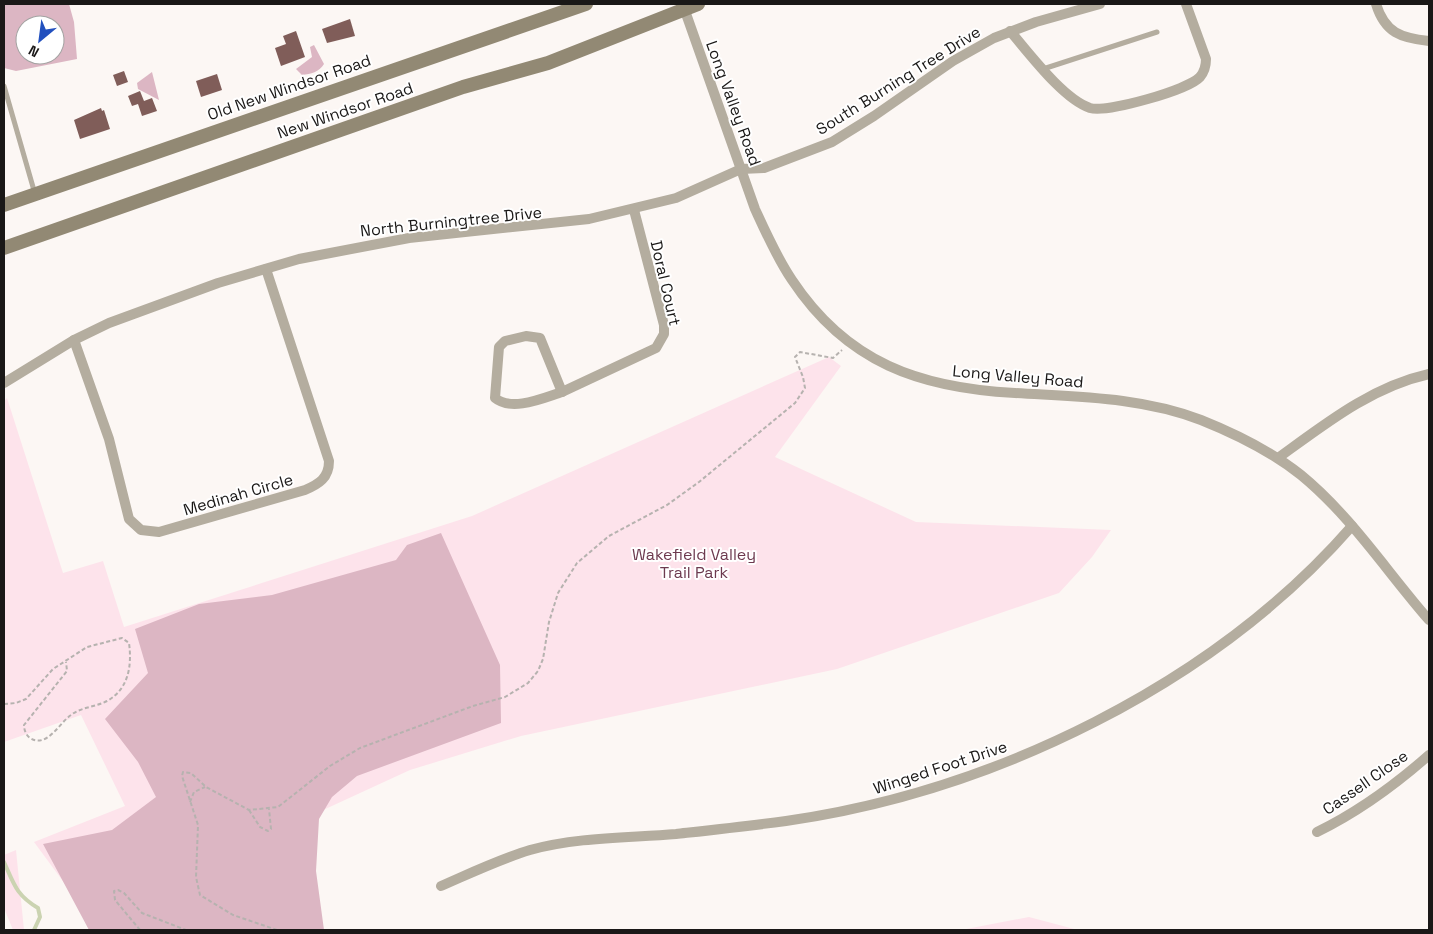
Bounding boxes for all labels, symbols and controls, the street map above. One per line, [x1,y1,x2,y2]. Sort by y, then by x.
north arrow [15,15,65,65]
street label: South Burning Tree Drive [812,21,984,140]
street label: Long Valley Road [701,38,766,169]
text: N [25,41,42,62]
street label: Old New Windsor Road [205,50,373,124]
street label: New Windsor Road [274,78,416,142]
street label: North Burningtree Drive [359,202,543,241]
street label: Doral Court [646,238,686,328]
street label: Long Valley Road [952,360,1084,393]
street label: Medinah Circle [181,469,296,520]
park label: Wakefield Valley Trail Park [632,544,756,583]
street label: Winged Foot Drive [870,736,1010,799]
street label: Cassell Close [1318,745,1412,820]

